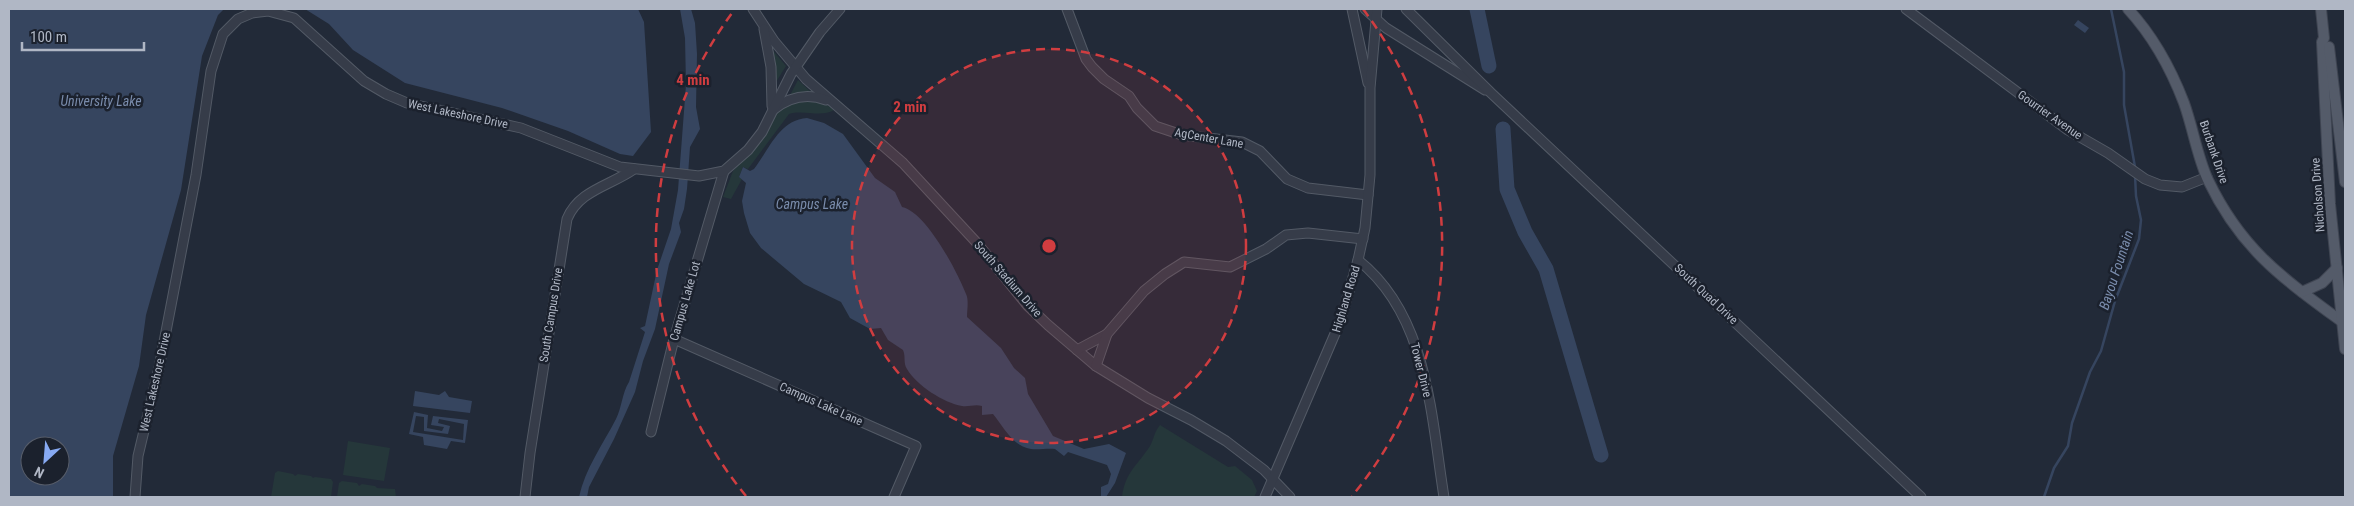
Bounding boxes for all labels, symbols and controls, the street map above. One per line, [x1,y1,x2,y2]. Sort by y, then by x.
scale bar [22,20,145,52]
text: 100 m [30,28,67,46]
text: 4 min [676,71,710,89]
street label: Gourrier Avenue [2015,88,2085,143]
water label: University Lake [60,93,142,109]
street label: West Lakeshore Drive [407,97,510,132]
text: 2 min [893,98,927,116]
street label: Burbank Drive [2197,119,2231,186]
street label: AgCenter Lane [1174,125,1245,151]
street label: Nicholson Drive [2308,157,2328,233]
water label: Campus Lake [776,196,848,212]
water label: Bayou Fountain [2096,228,2136,312]
centre of rings [1040,237,1058,255]
street label: South Stadium Drive [971,238,1045,320]
street label: Campus Lake Lot [667,259,703,342]
street label: South Quad Drive [1671,261,1741,327]
street label: Highland Road [1329,264,1363,334]
street label: South Campus Drive [537,266,565,363]
street label: West Lakeshore Drive [137,330,173,433]
street label: Tower Drive [1407,341,1435,399]
street label: Campus Lake Lane [777,379,865,429]
north arrow [20,436,70,486]
text: N [32,464,47,482]

